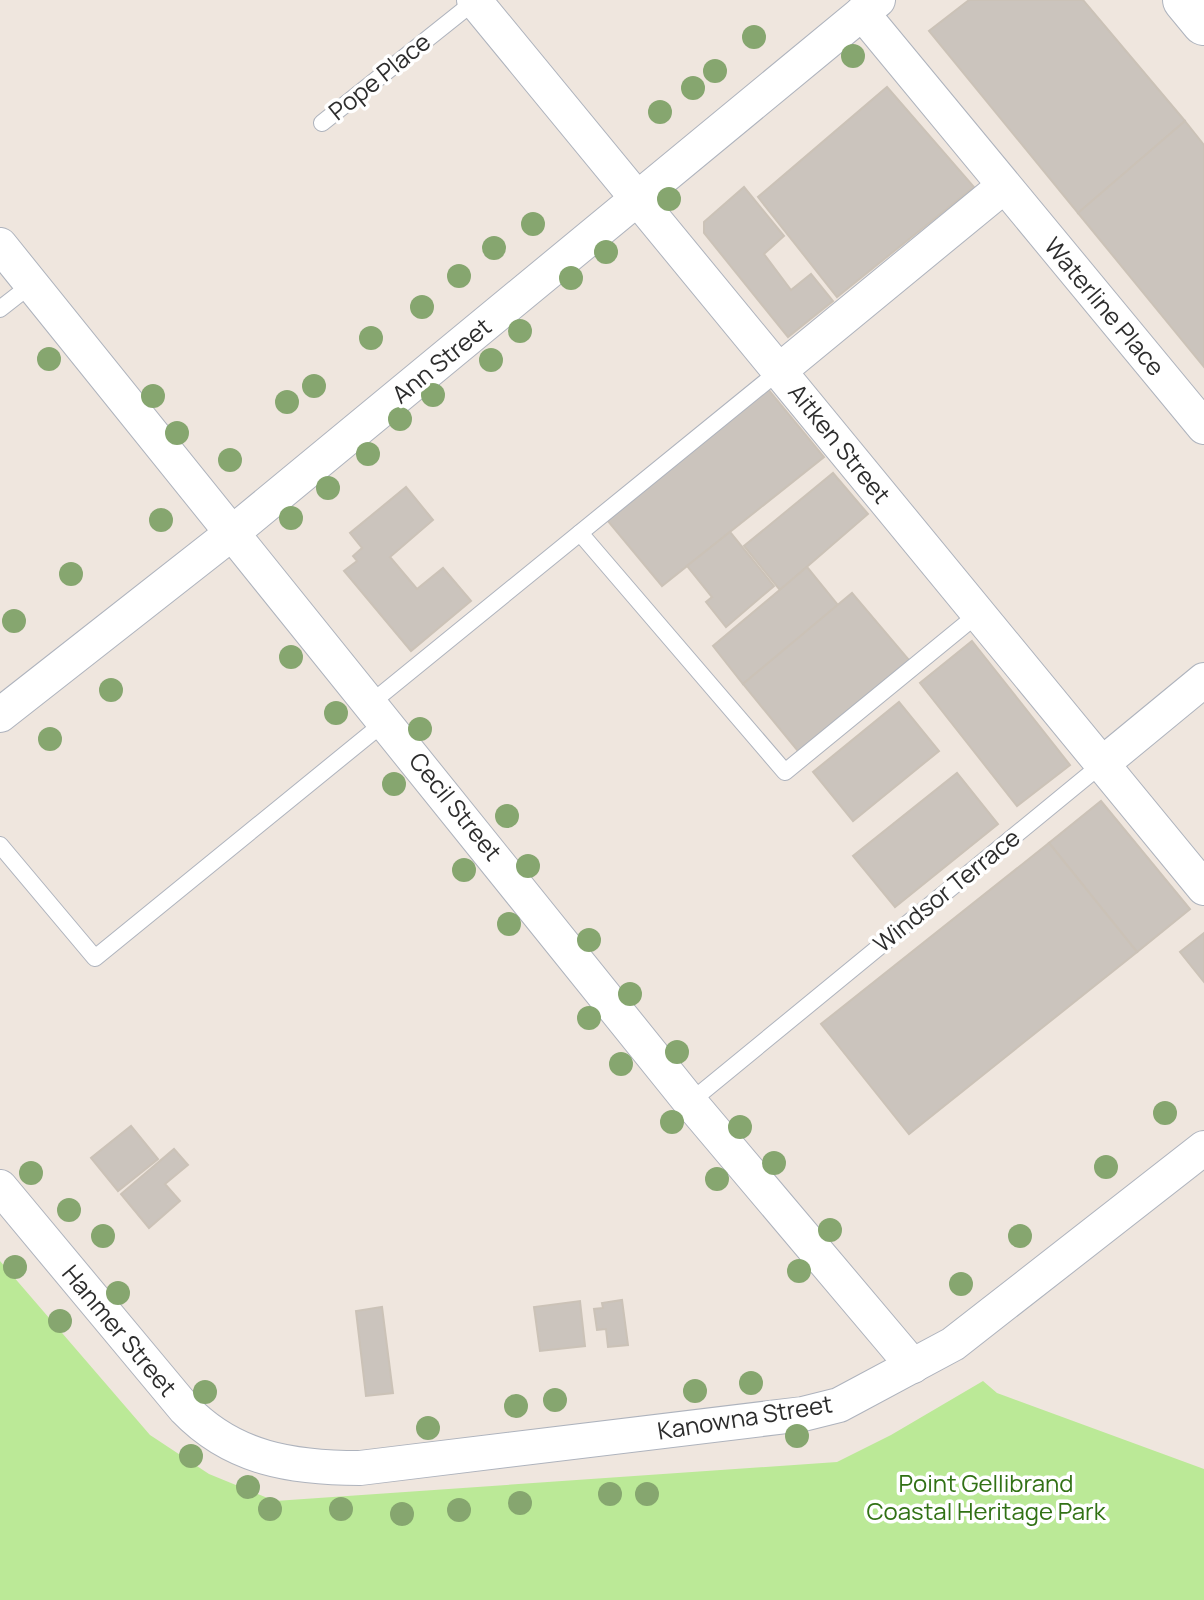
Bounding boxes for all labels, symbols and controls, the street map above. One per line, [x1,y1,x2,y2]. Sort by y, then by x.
street label: Pope Place [321,25,437,127]
street label: Waterline Place [1038,230,1173,382]
street label: Ann Street [384,310,498,410]
street label: Aitken Street [782,376,899,510]
street label: Cecil Street [402,745,510,867]
street label: Windsor Terrace [866,820,1026,959]
street label: Hanmer Street [55,1257,185,1403]
street label: Kanowna Street [655,1386,835,1447]
park label: Point Gellibrand Coastal Heritage Park [866,1466,1107,1527]

